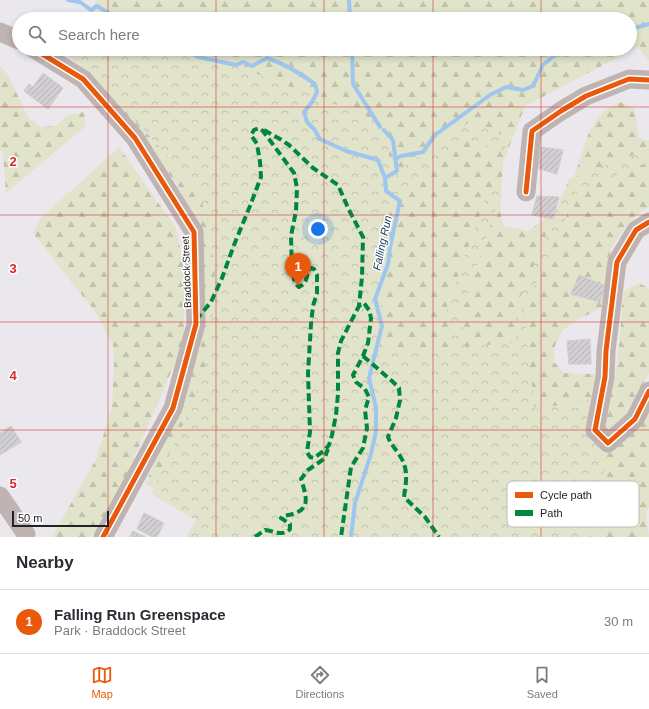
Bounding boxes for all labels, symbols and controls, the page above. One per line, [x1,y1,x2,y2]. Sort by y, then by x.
search box [12,12,637,56]
icon: search [26,23,48,45]
text: Search here [58,26,140,43]
text: 2 [9,154,17,169]
water label: Falling Run [370,215,394,271]
your location [308,219,328,239]
street label: Braddock Street [180,236,193,308]
pin: 1 [285,253,311,286]
text: 3 [9,261,17,276]
text: 4 [9,368,17,383]
text: 5 [9,476,17,491]
legend [507,481,639,527]
text: Cycle path [540,489,592,501]
text: Path [540,507,563,519]
scale bar [12,509,109,528]
text: 50 m [18,512,42,524]
text: Nearby [16,553,74,572]
text: Falling Run Greenspace [54,606,226,623]
text: 1 [25,614,33,629]
text: 30 m [604,614,633,629]
text: Park · Braddock Street [54,623,186,638]
tab: Map [91,664,113,700]
tab: Directions [295,664,344,700]
tab: Saved [527,664,558,700]

